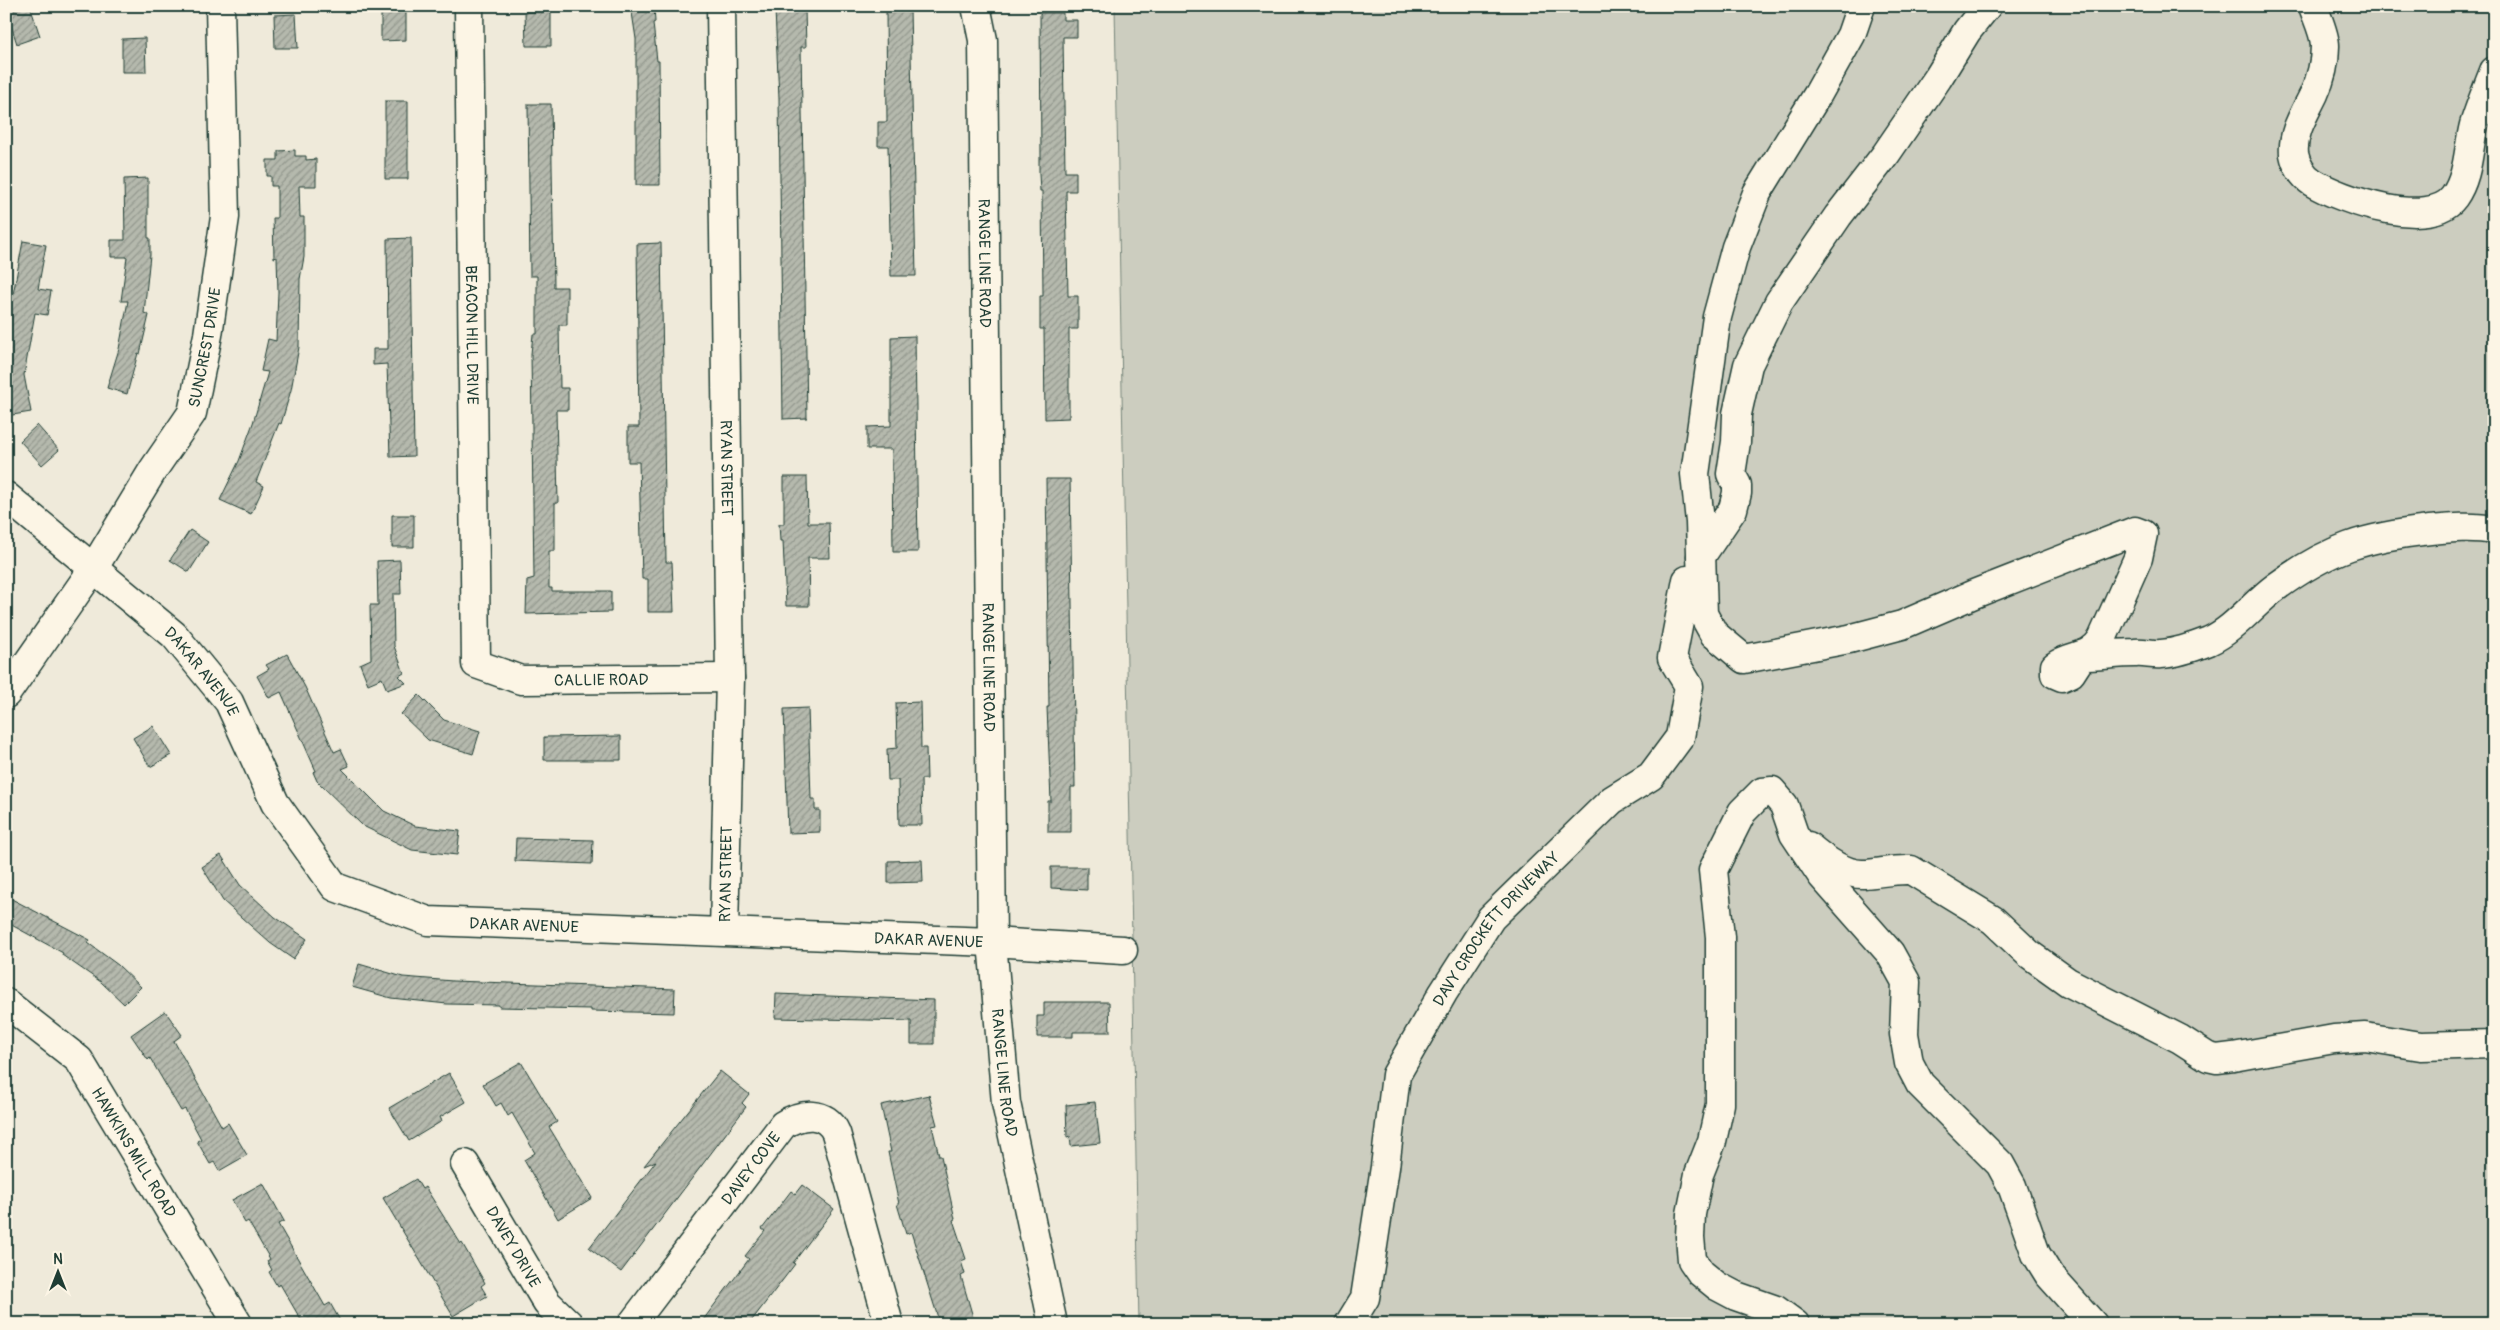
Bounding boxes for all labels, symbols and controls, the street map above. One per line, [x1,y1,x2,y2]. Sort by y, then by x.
street label: RANGE LINE ROAD [974,199,995,328]
street label: BEACON HILL DRIVE [461,265,482,405]
street label: SUNCREST DRIVE [184,286,226,409]
street label: RYAN STREET [716,420,737,516]
street label: RANGE LINE ROAD [978,603,999,732]
street label: DAKAR AVENUE [160,622,243,719]
street label: CALLIE ROAD [554,670,649,691]
street label: RYAN STREET [715,826,737,922]
street label: DAVY CROCKETT DRIVEWAY [1429,848,1564,1010]
street label: DAKAR AVENUE [469,914,579,938]
street label: DAKAR AVENUE [874,929,984,953]
street label: RANGE LINE ROAD [987,1008,1022,1139]
street label: HAWKINS MILL ROAD [87,1084,180,1221]
street label: DAVEY COVE [717,1128,785,1209]
street label: DAVEY DRIVE [481,1203,545,1291]
north arrow [32,1248,82,1298]
text: N [53,1251,63,1268]

